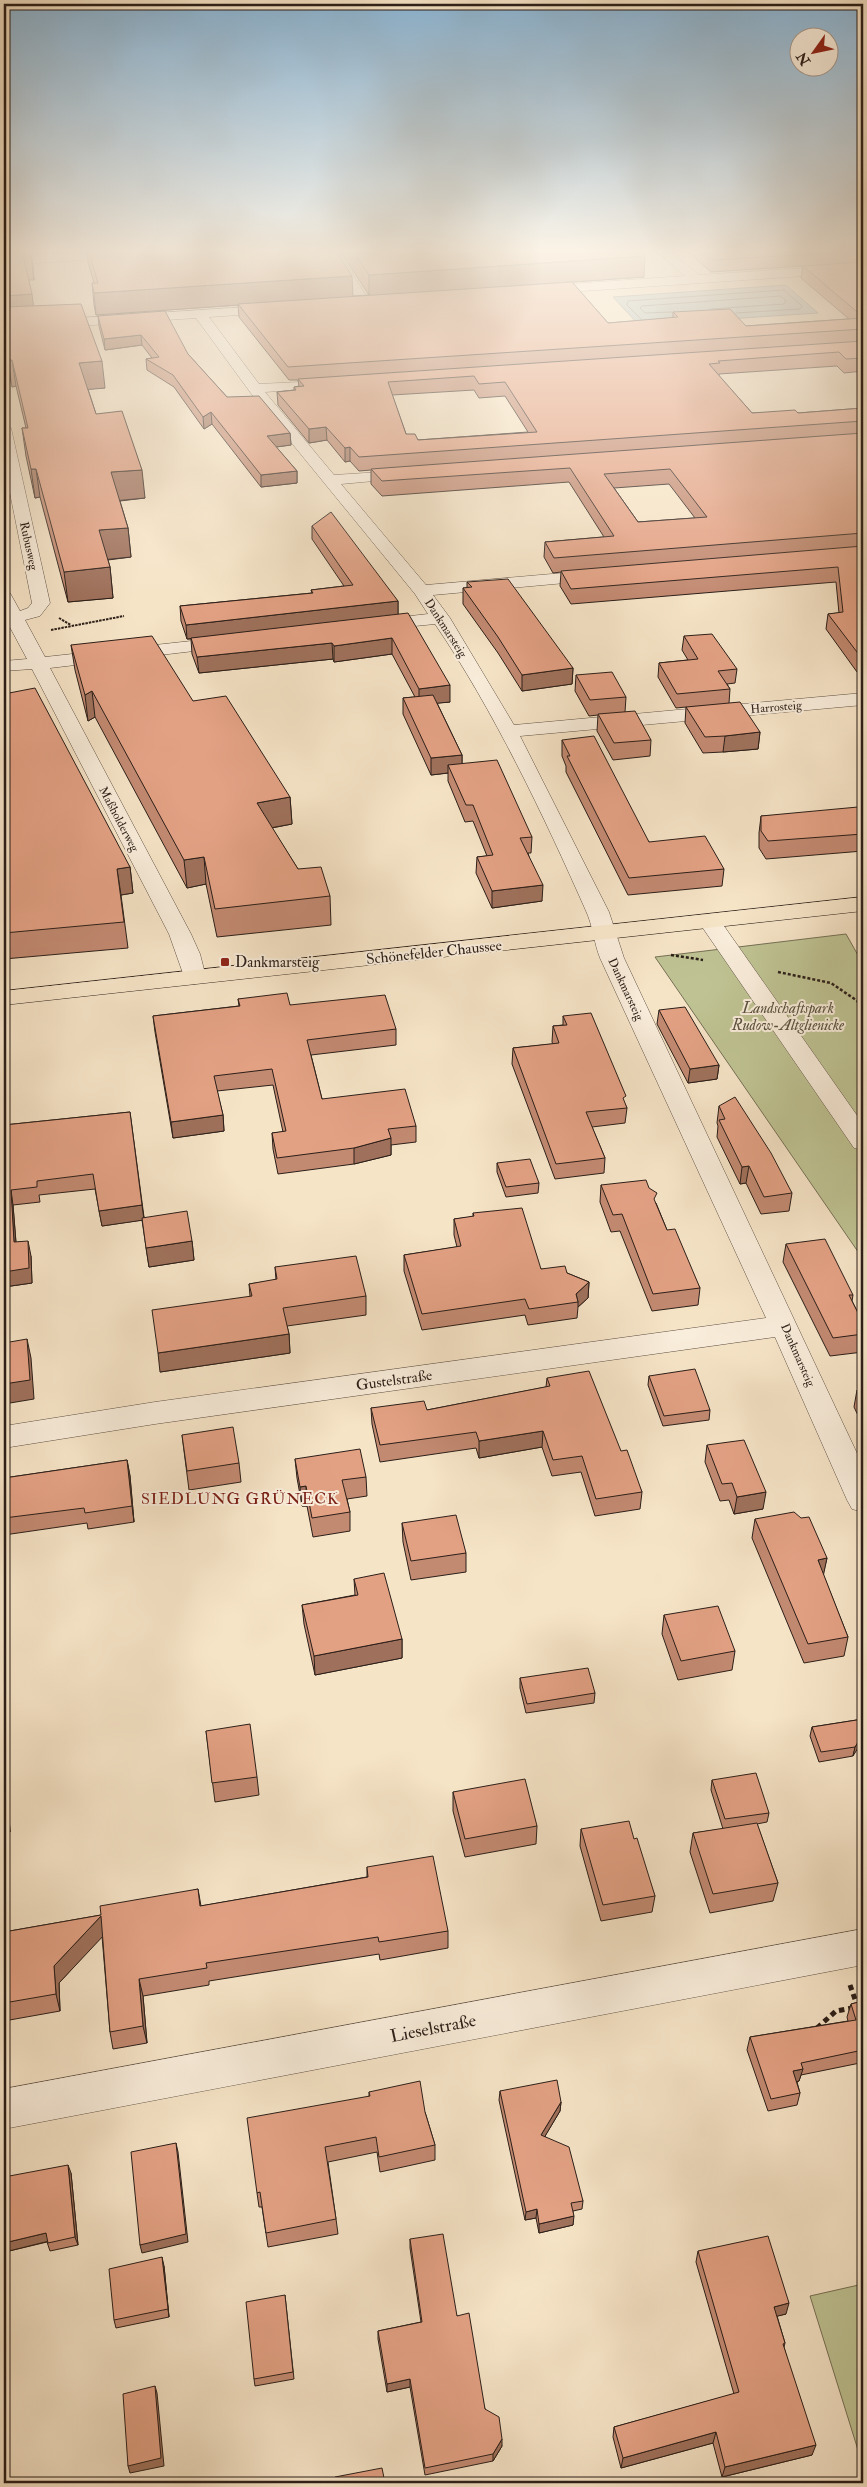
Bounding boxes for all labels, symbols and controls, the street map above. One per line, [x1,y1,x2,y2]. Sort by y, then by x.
north arrow [790,28,840,78]
text: N [793,49,815,70]
street label: Rubusweg [16,521,41,573]
street label: Dankmarsteig [421,596,471,662]
street label: Harrosteig [750,698,803,717]
street label: Maßholderweg [95,784,142,855]
street label: Schönefelder Chaussee [365,936,503,969]
place label: Dankmarsteig [235,953,320,972]
street label: Dankmarsteig [604,955,647,1024]
marker: Dankmarsteig [219,956,231,968]
park label: Landschaftspark Rudow-Altglienicke [731,999,845,1035]
street label: Dankmarsteig [777,1321,819,1390]
street label: Gustelstraße [355,1366,433,1395]
district label: SIEDLUNG GRÜNECK [141,1489,339,1509]
street label: Lieselstraße [388,2009,478,2048]

